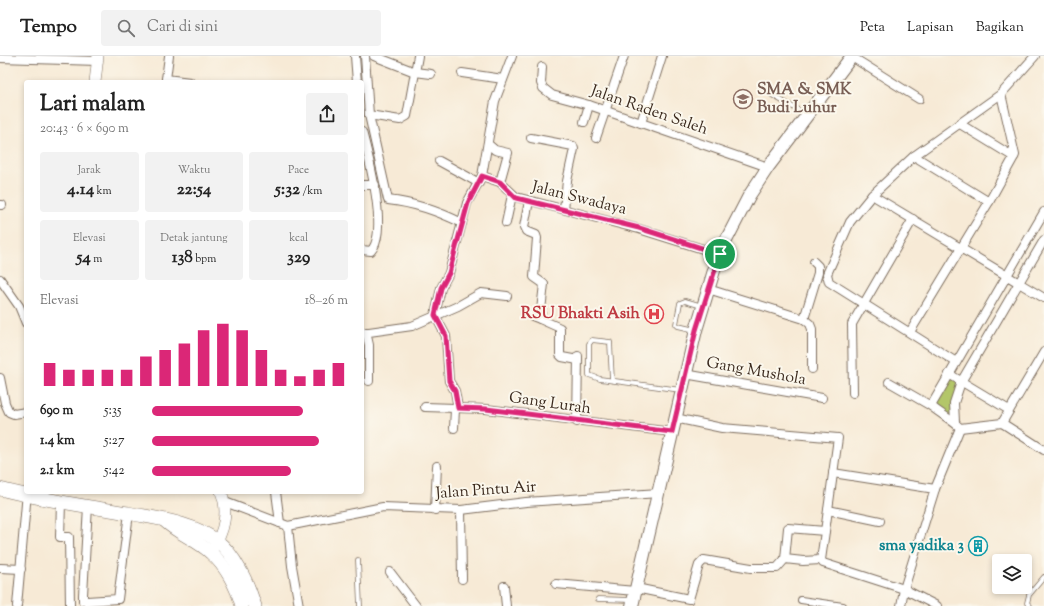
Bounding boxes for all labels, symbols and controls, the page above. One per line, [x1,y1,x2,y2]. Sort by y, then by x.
search box [101,10,381,46]
text: Tempo [20,14,77,41]
icon: search [115,17,137,39]
text: Cari di sini [147,17,218,38]
text: Peta [860,18,885,38]
text: Lapisan [907,18,954,38]
text: Bagikan [976,18,1024,38]
place label: SMA & SMK Budi Luhur [757,79,852,120]
street label: Jalan Raden Saleh [586,80,711,142]
school or university icon: SMA & SMK Budi Luhur [732,88,754,110]
text: Lari malam [40,89,145,121]
button: share [306,93,348,135]
text: 20:43 · 6 × 690 m [40,120,129,138]
text: Jarak [78,162,101,178]
text: Waktu [178,162,210,178]
text: Pace [288,162,309,178]
street label: Jalan Swadaya [528,176,629,222]
text: 4.14 [67,178,94,202]
text: 22:54 [177,178,211,202]
text: 5:32 [275,178,300,202]
text: km [94,183,112,199]
text: /km [300,183,322,199]
text: Elevasi [73,230,106,246]
text: Detak jantung [160,230,228,246]
text: kcal [289,230,308,246]
pin [703,237,737,271]
icon: arrive [709,243,731,265]
text: 54 [76,246,91,270]
text: 138 [172,246,193,270]
text: 329 [287,246,310,270]
text: m [91,251,102,267]
text: bpm [193,251,216,267]
text: Elevasi [40,292,79,310]
text: 18–26 m [305,292,348,310]
place label: RSU Bhakti Asih [521,303,641,326]
hospital icon: RSU Bhakti Asih [643,303,665,325]
street label: Gang Mushola [704,352,808,392]
street label: Gang Lurah [507,387,593,421]
text: 690 m [40,402,73,420]
text: 5:35 [104,402,122,420]
text: 1.4 km [40,432,75,450]
text: 5:27 [104,432,124,450]
text: 2.1 km [40,462,74,480]
text: 5:42 [104,462,124,480]
street label: Jalan Pintu Air [434,476,537,506]
place label: sma yadika 3 [879,535,965,558]
building icon: sma yadika 3 [967,535,989,557]
map controls [992,554,1032,594]
button: layers [992,554,1032,594]

